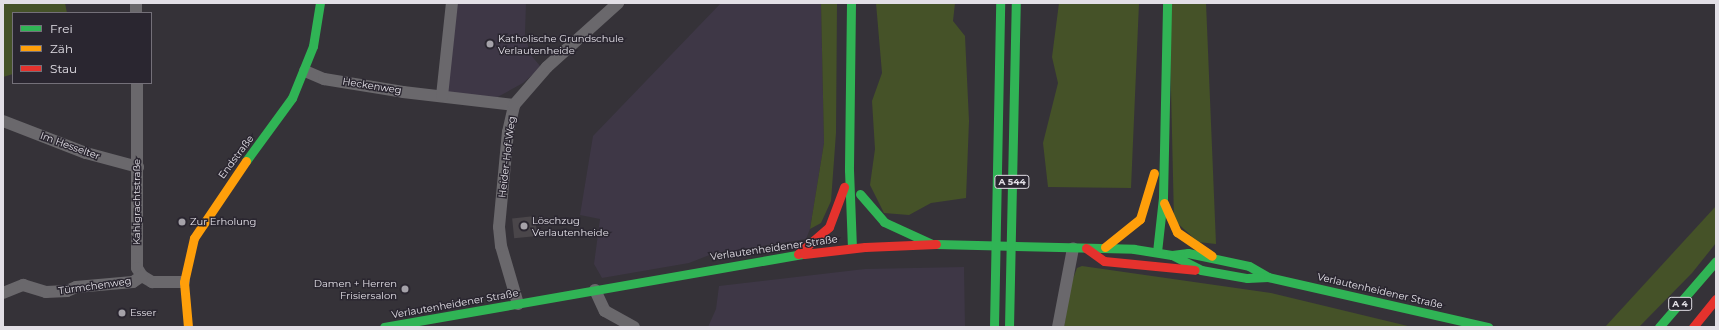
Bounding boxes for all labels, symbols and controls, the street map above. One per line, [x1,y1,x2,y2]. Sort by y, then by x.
legend [12,12,152,84]
text: Frei [50,21,73,36]
place label: Katholische Grundschule Verlautenheide [498,32,624,56]
marker: Katholische Grundschule Verlautenheide [485,39,495,49]
text: Zäh [50,41,73,56]
text: Stau [50,61,77,76]
street label: Heckenweg [342,75,402,97]
street label: Heider-Hof-Weg [496,116,518,198]
street label: Im Hesselter [38,130,102,162]
street label: Endstraße [216,133,256,181]
street label: Kahlgrachtstraße [131,159,143,245]
road number: A 544 [994,175,1030,189]
place label: Löschzug Verlautenheide [532,214,609,238]
place label: Zur Erholung [190,216,256,228]
marker: Zur Erholung [177,217,187,227]
marker: Löschzug Verlautenheide [519,221,529,231]
street label: Verlautenheidener Straße [710,233,838,263]
street label: Verlautenheidener Straße [1316,271,1444,311]
street label: Türmchenweg [58,275,132,297]
place label: Damen + Herren Frisiersalon [314,277,397,300]
marker: Damen + Herren Frisiersalon [400,284,410,294]
street label: Verlautenheidener Straße [391,287,519,321]
road number: A 4 [1668,297,1692,311]
place label: Esser [130,307,156,319]
marker: Esser [117,308,127,318]

